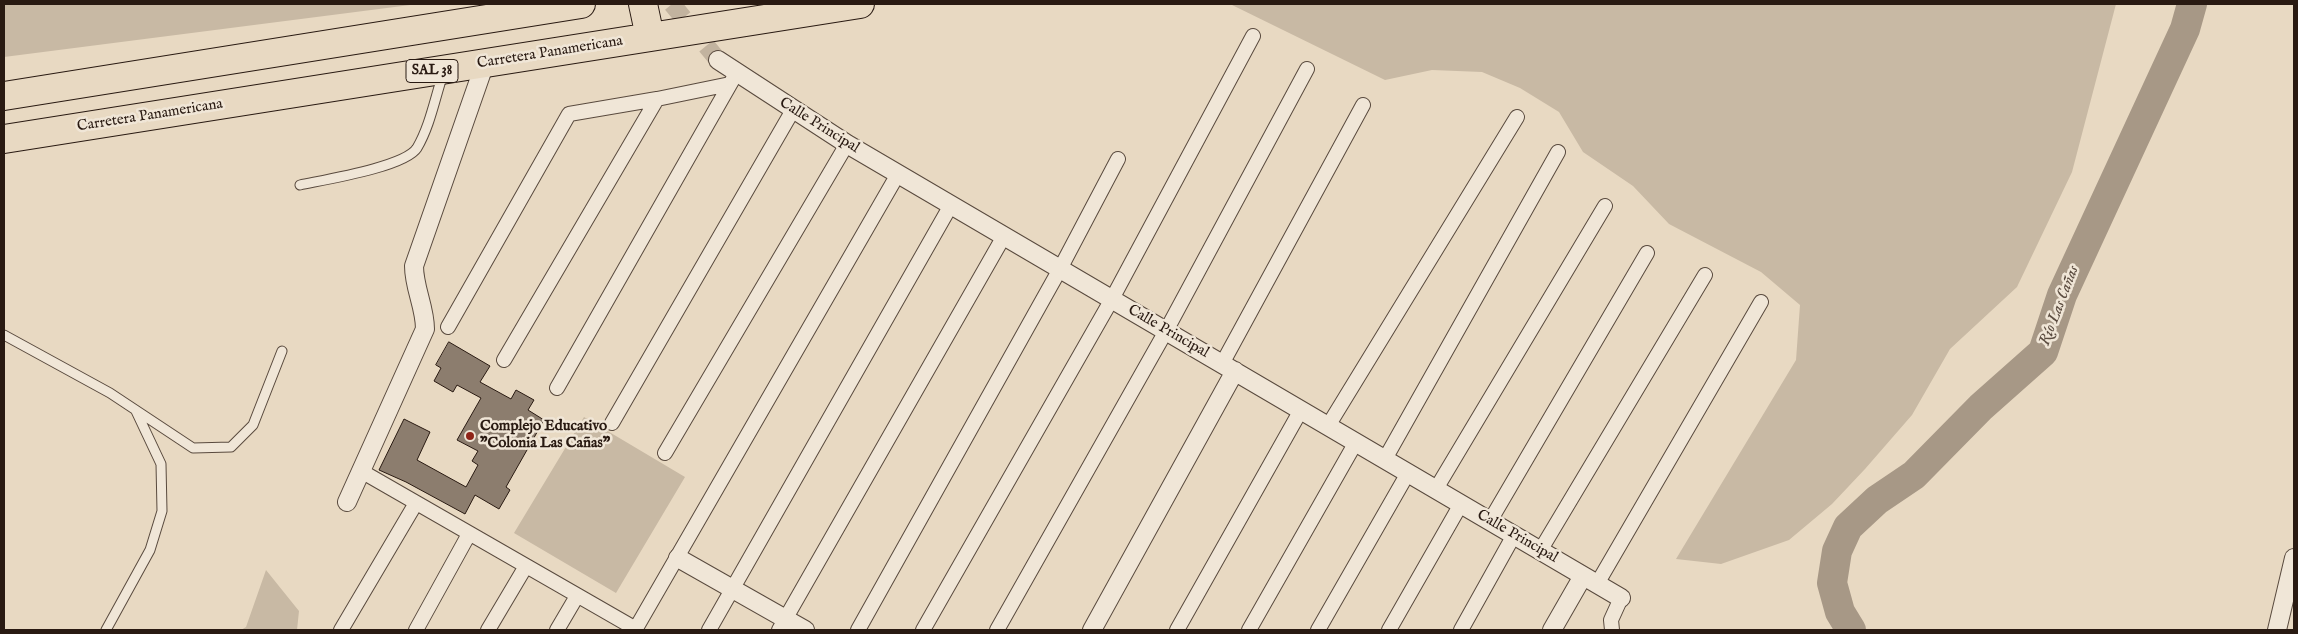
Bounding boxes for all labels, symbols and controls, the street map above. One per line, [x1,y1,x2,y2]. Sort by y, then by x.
street label: Carretera Panamericana [476,33,624,73]
road number: SAL 38 [406,59,458,82]
street label: Calle Principal [776,94,862,158]
street label: Carretera Panamericana [76,96,224,136]
water label: Río Las Cañas [2036,263,2084,349]
street label: Calle Principal [1124,302,1212,362]
place label: Complejo Educativo "Colonia Las Cañas" [480,418,610,453]
marker: Complejo Educativo "Colonia Las Cañas" [464,430,476,442]
street label: Calle Principal [1473,507,1561,567]

